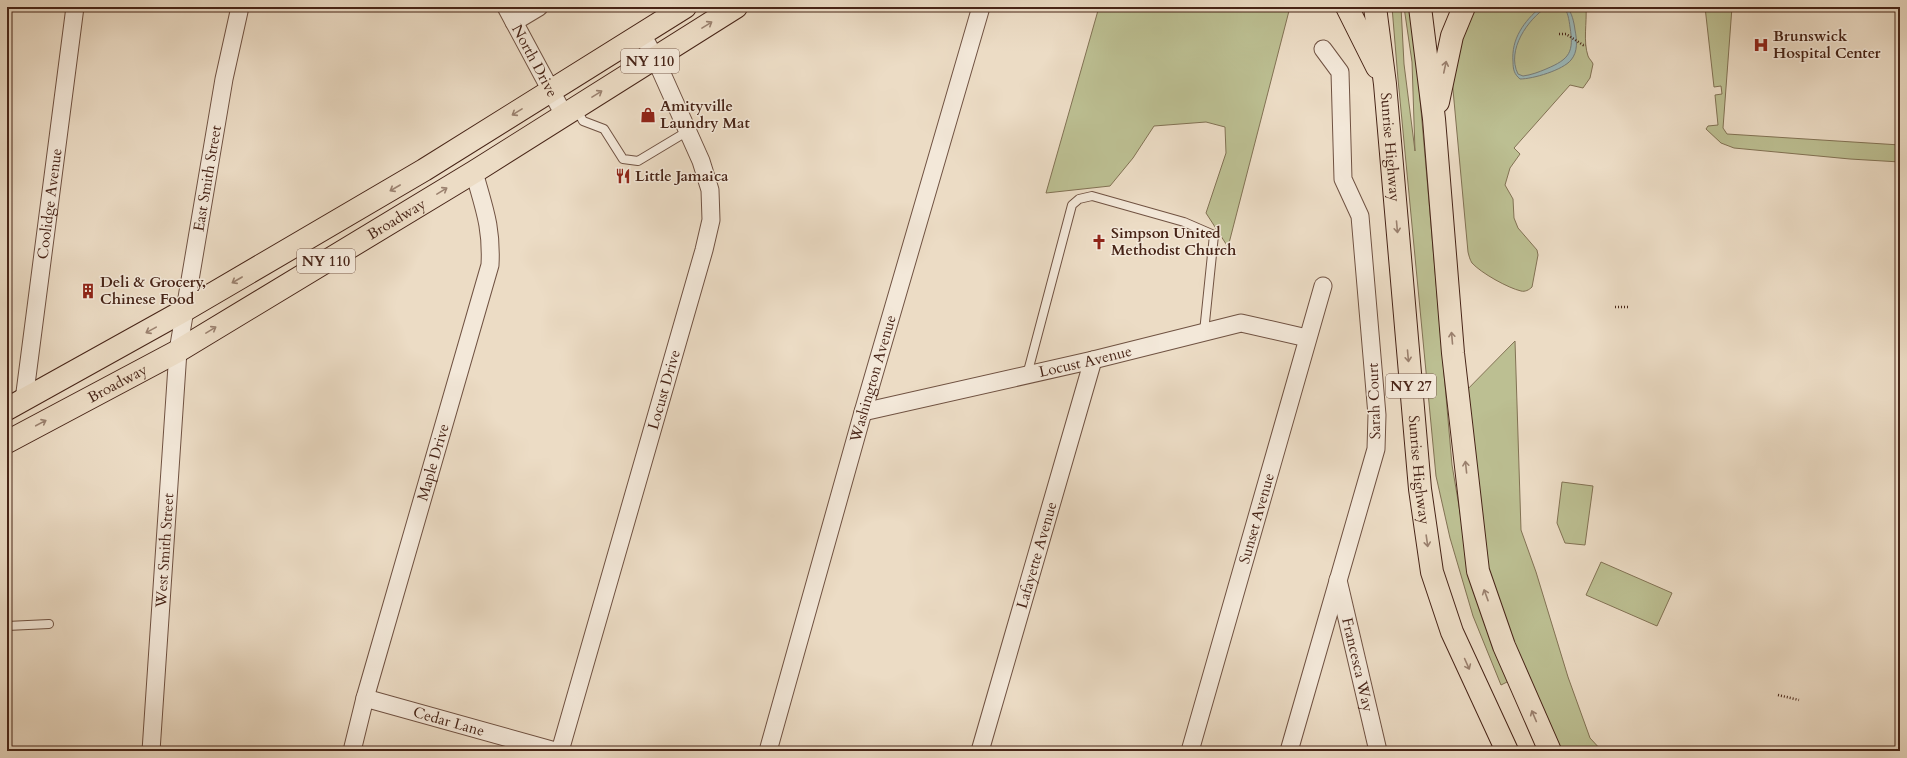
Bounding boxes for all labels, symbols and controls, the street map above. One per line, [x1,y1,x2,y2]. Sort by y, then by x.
street label: North Drive [507,21,563,101]
one-way arrow [701,21,713,29]
place label: Brunswick Hospital Center [1773,26,1881,63]
hospital icon: Brunswick Hospital Center [1752,36,1770,54]
road number: NY 110 [621,49,679,73]
one-way arrow [1442,61,1450,74]
one-way arrow [591,90,603,98]
street label: Sunrise Highway [1376,92,1405,203]
place label: Amityville Laundry Mat [660,96,750,133]
shop icon: Amityville Laundry Mat [639,106,657,124]
one-way arrow [511,109,523,117]
street label: East Smith Street [188,124,226,233]
street label: Coolidge Avenue [32,147,67,260]
place label: Little Jamaica [635,166,729,186]
restaurant icon: Little Jamaica [614,167,632,185]
one-way arrow [389,184,401,192]
one-way arrow [436,187,447,195]
street label: Broadway [364,194,429,244]
one-way arrow [1393,220,1401,233]
place label: Simpson United Methodist Church [1111,223,1237,260]
church icon: Simpson United Methodist Church [1090,233,1108,251]
road number: NY 110 [297,249,355,273]
place label: Deli & Grocery, Chinese Food [100,272,206,309]
one-way arrow [231,276,243,284]
building icon: Deli & Grocery, Chinese Food [79,282,97,300]
street label: Washington Avenue [845,312,901,445]
one-way arrow [145,326,157,334]
one-way arrow [205,326,217,334]
one-way arrow [1448,332,1456,345]
street label: Locust Avenue [1037,341,1134,382]
street label: Locust Drive [643,347,685,432]
one-way arrow [1405,349,1412,362]
street label: Broadway [84,359,151,407]
street label: Sarah Court [1363,362,1385,439]
road number: NY 27 [1386,374,1436,398]
street label: Sunrise Highway [1404,414,1435,526]
one-way arrow [35,419,47,426]
street label: Maple Drive [412,421,454,503]
one-way arrow [1462,461,1470,474]
street label: Sunset Avenue [1234,470,1279,566]
street label: West Smith Street [151,492,178,609]
street label: Lafayette Avenue [1012,499,1062,611]
one-way arrow [1423,534,1431,547]
one-way arrow [1482,589,1489,602]
street label: Francesca Way [1337,616,1379,714]
one-way arrow [1464,658,1471,670]
street label: Cedar Lane [411,702,487,741]
one-way arrow [1530,710,1537,722]

